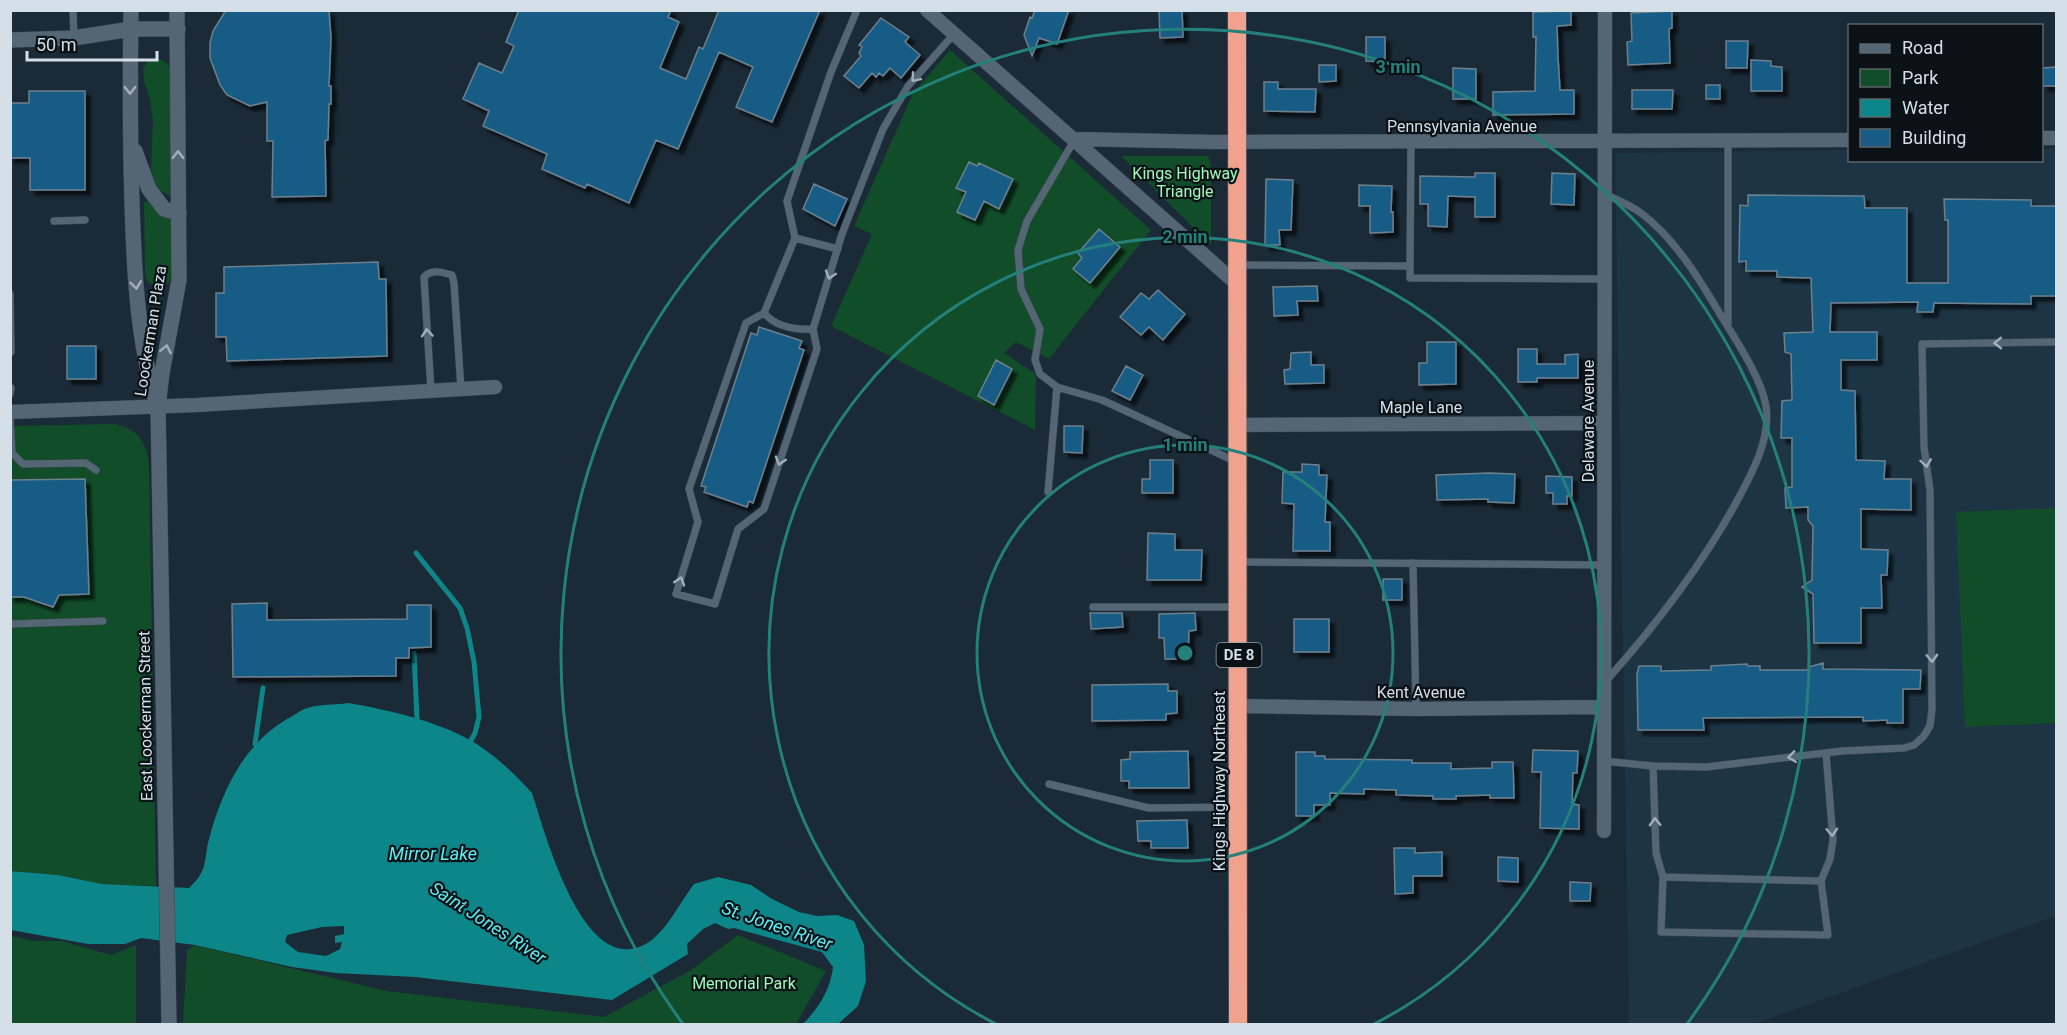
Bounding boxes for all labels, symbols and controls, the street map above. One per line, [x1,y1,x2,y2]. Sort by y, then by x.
scale bar [27,24,158,62]
legend [1848,24,2043,162]
text: 50 m [36,34,76,55]
text: Road [1902,37,1943,58]
text: 3 min [1375,56,1421,77]
text: Park [1902,67,1939,88]
one-way arrow [911,71,922,82]
one-way arrow [124,85,137,94]
text: Water [1902,97,1949,118]
street label: Pennsylvania Avenue [1387,117,1537,136]
text: Building [1902,127,1966,148]
one-way arrow [172,150,184,159]
park label: Kings Highway Triangle [1132,164,1238,201]
text: 2 min [1162,226,1208,247]
street label: Loockerman Plaza [131,264,170,398]
one-way arrow [825,269,838,280]
one-way arrow [130,280,142,289]
one-way arrow [421,328,434,337]
one-way arrow [1994,336,2003,349]
one-way arrow [159,344,172,354]
street label: Delaware Avenue [1579,360,1598,482]
street label: Maple Lane [1380,398,1462,417]
text: 1 min [1162,434,1208,455]
one-way arrow [775,455,787,466]
one-way arrow [1919,458,1932,468]
one-way arrow [673,576,685,587]
street label: East Loockerman Street [135,631,156,801]
centre of rings [1175,643,1195,663]
road number: DE 8 [1216,643,1262,667]
one-way arrow [1925,653,1938,662]
street label: Kent Avenue [1377,683,1465,702]
street label: Kings Highway Northeast [1210,691,1229,871]
one-way arrow [1787,750,1797,763]
one-way arrow [1649,817,1662,826]
one-way arrow [1825,828,1838,837]
water label: Mirror Lake [389,843,477,864]
water label: Saint Jones River [426,877,551,969]
water label: St. Jones River [719,897,836,955]
park label: Memorial Park [692,974,797,993]

